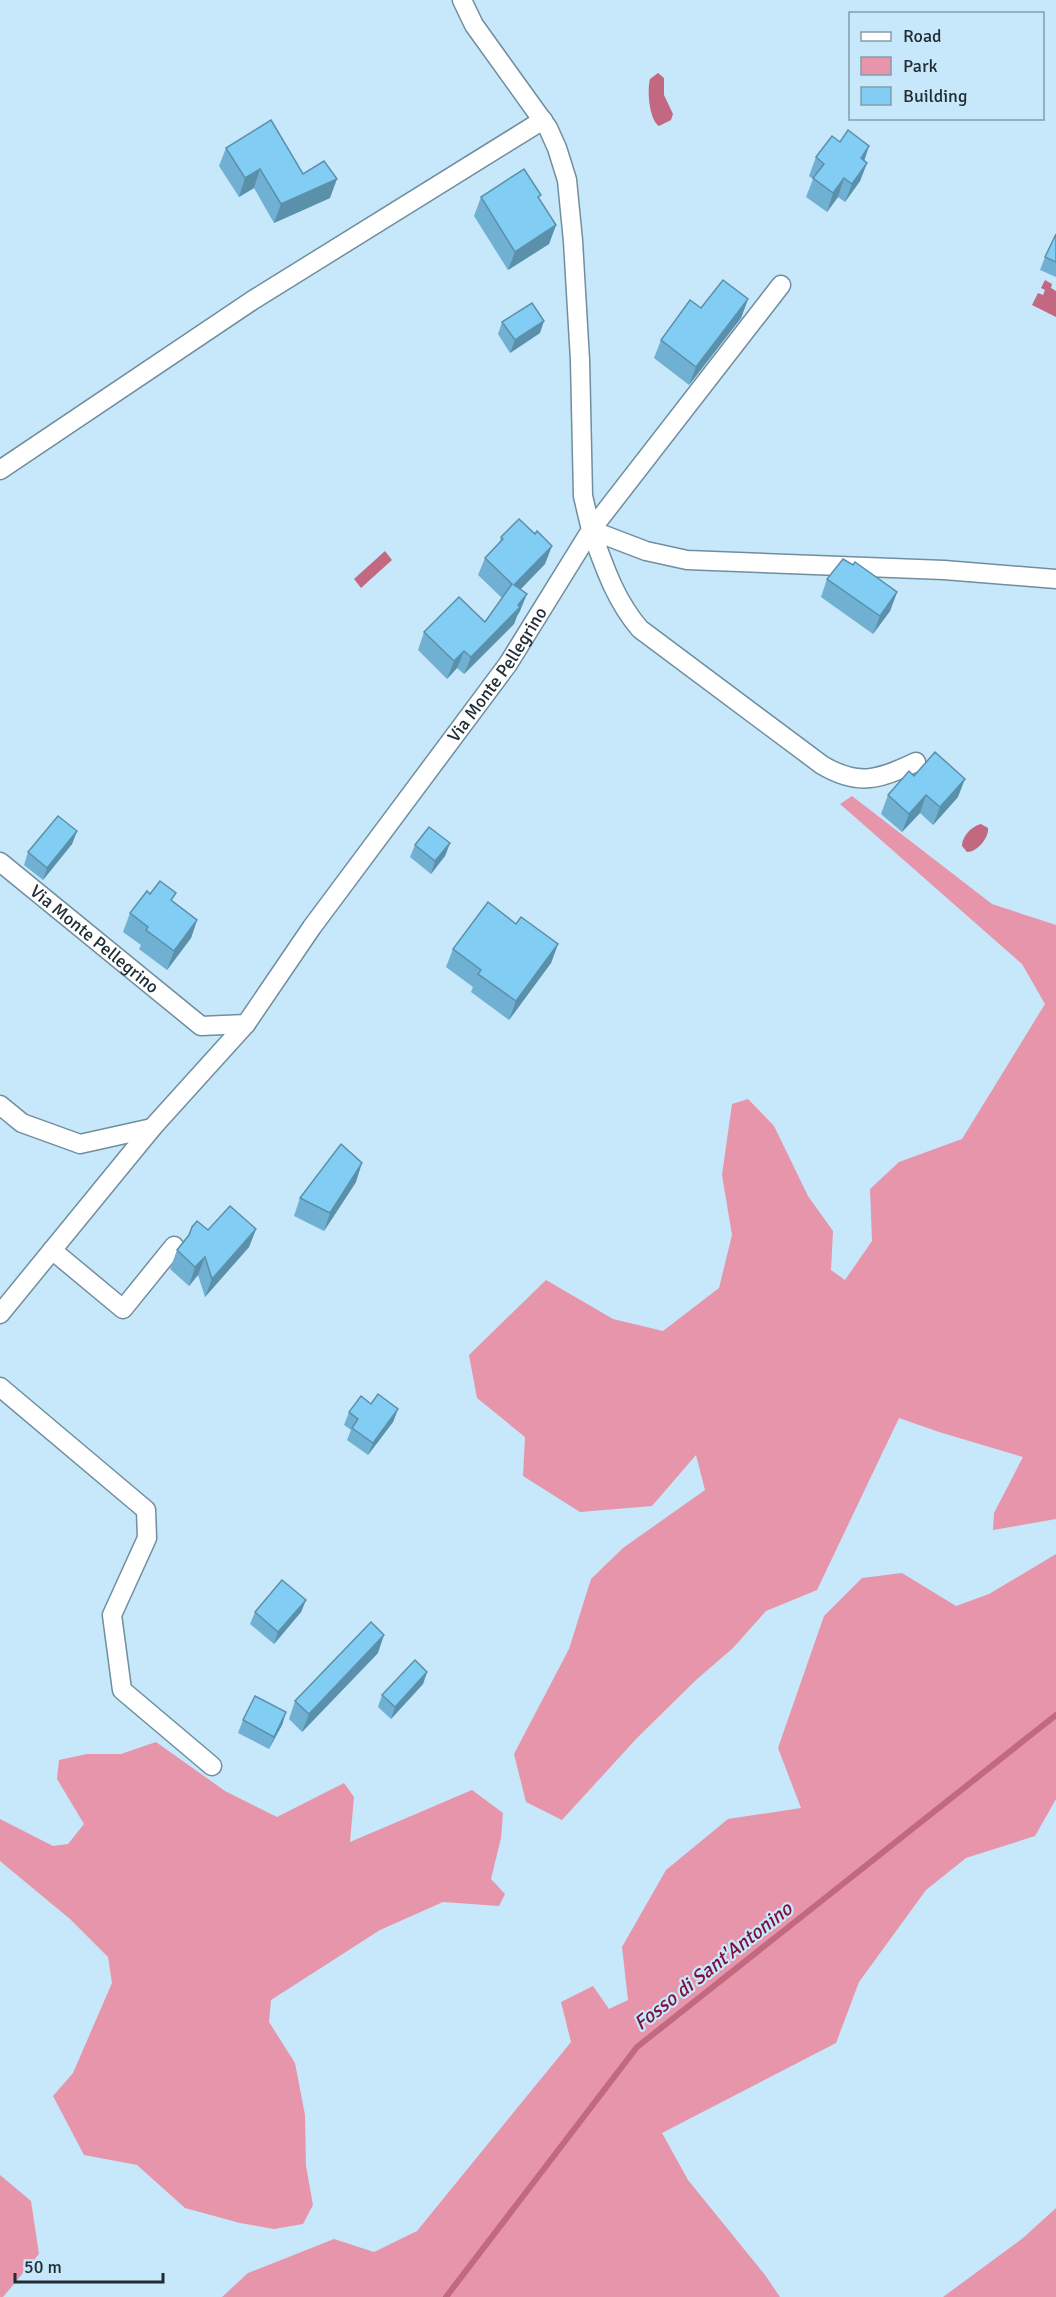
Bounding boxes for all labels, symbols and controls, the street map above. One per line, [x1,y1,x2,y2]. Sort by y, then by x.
legend [849,12,1044,120]
text: Road [903,25,942,47]
text: Park [903,55,938,77]
text: Building [903,85,967,107]
street label: Via Monte Pellegrino [443,603,552,746]
street label: Via Monte Pellegrino [26,880,163,998]
water label: Fosso di Sant'Antonino [629,1895,798,2036]
scale bar [15,2246,164,2284]
text: 50 m [24,2256,62,2278]

